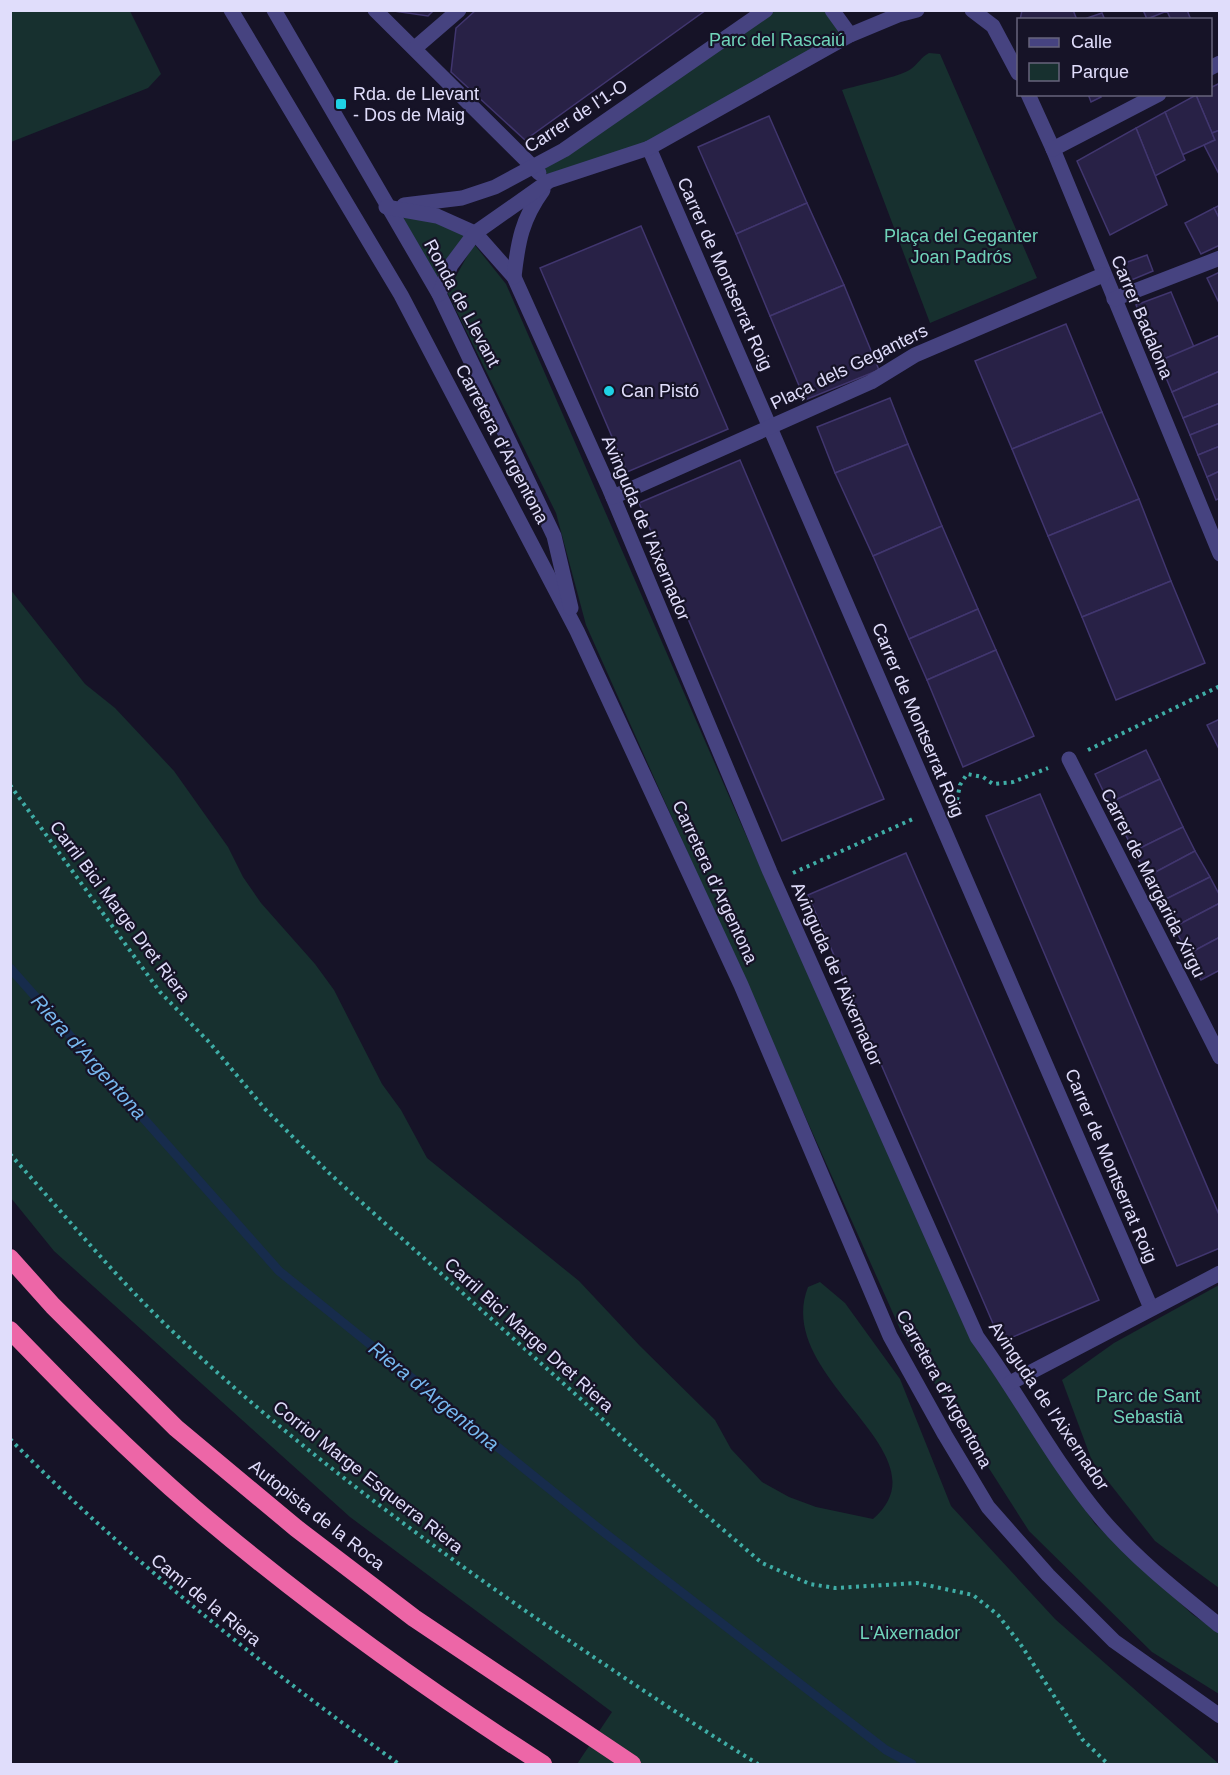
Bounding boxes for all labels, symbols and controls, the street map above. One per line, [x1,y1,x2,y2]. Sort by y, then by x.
legend [1017,18,1212,96]
park label: Parc del Rascaiú [709,30,845,50]
text: Calle [1071,32,1112,52]
text: Parque [1071,62,1129,82]
street label: Carrer de l'1-O [521,75,631,157]
place label: Rda. de Llevant - Dos de Maig [353,84,479,125]
marker: Rda. de Llevant - Dos de Maig [334,97,348,111]
street label: Carrer de Montserrat Roig [673,174,777,374]
park label: Plaça del Geganter Joan Padrós [884,226,1038,267]
street label: Ronda de Llevant [420,236,504,370]
street label: Carrer Badalona [1107,252,1177,383]
street label: Plaça dels Geganters [767,320,931,414]
street label: Carretera d'Argentona [451,361,553,528]
place label: Can Pistó [621,381,699,401]
marker: Can Pistó [602,384,616,398]
street label: Avinguda de l'Aixernador [598,432,694,624]
street label: Carrer de Montserrat Roig [868,620,968,820]
street label: Carrer de Margarida Xirgu [1097,785,1209,981]
street label: Carretera d'Argentona [668,797,762,968]
street label: Carril Bici Marge Dret Riera [46,817,195,1006]
street label: Avinguda de l'Aixernador [787,879,887,1069]
water label: Riera d'Argentona [27,990,151,1124]
street label: Carrer de Montserrat Roig [1061,1066,1161,1266]
street label: Carril Bici Marge Dret Riera [441,1254,618,1417]
street label: Carretera d'Argentona [892,1307,996,1472]
street label: Avinguda de l'Aixernador [985,1318,1113,1494]
water label: Riera d'Argentona [365,1337,503,1455]
park label: Parc de Sant Sebastià [1096,1386,1200,1427]
street label: Corriol Marge Esquerra Riera [269,1397,468,1558]
street label: Autopista de la Roca [245,1456,389,1575]
street label: Camí de la Riera [147,1550,266,1651]
park label: L'Aixernador [860,1623,960,1643]

